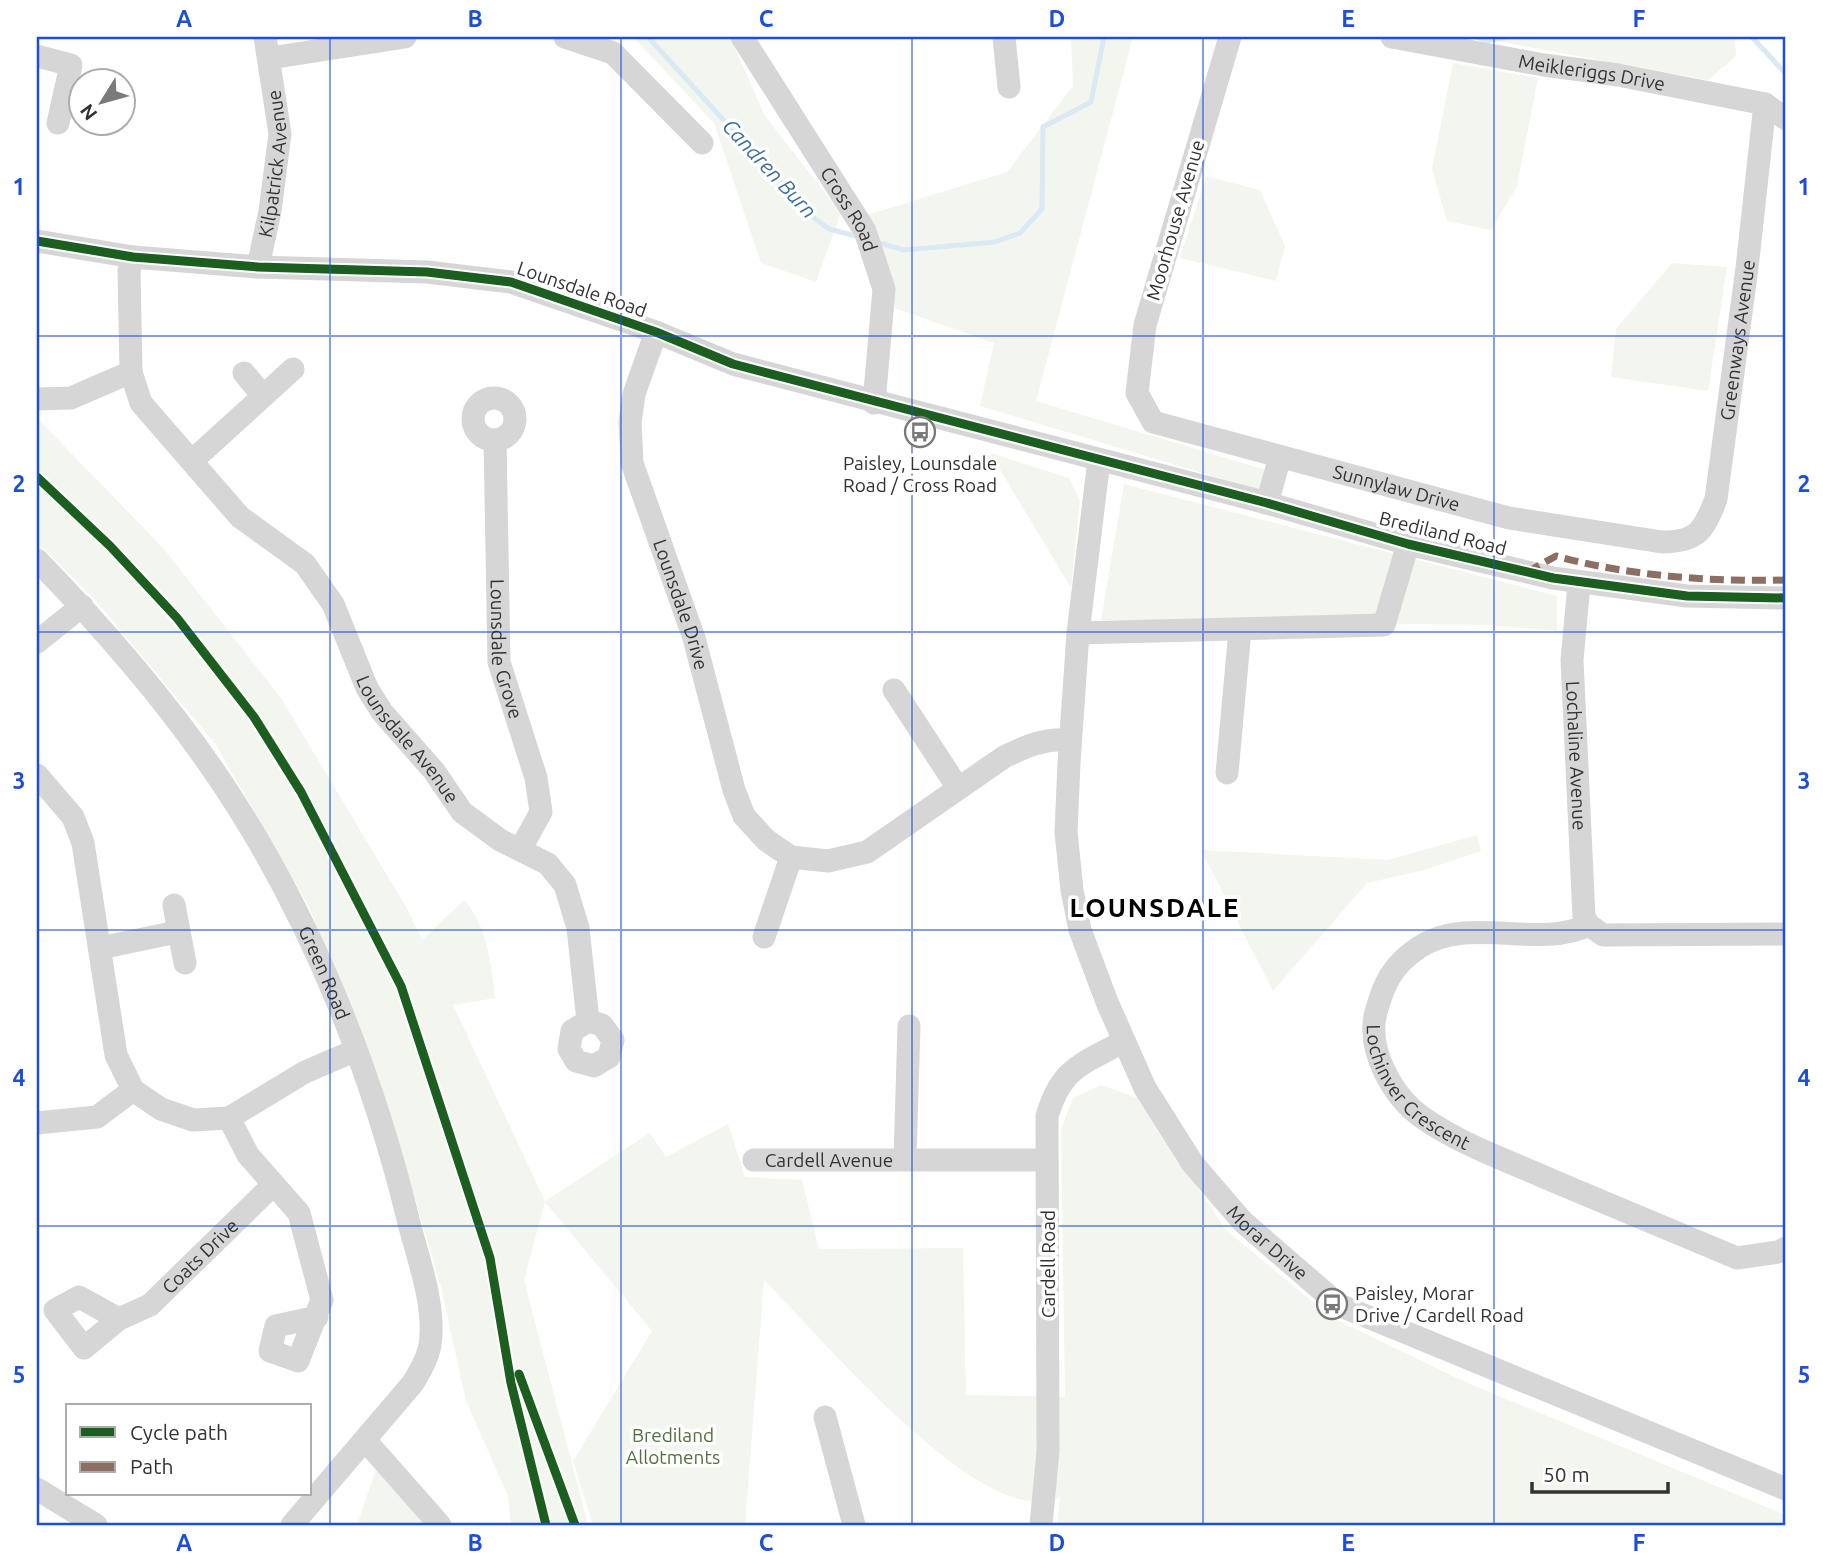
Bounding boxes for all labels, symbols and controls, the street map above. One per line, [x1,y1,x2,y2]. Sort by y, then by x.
text: A [176,6,192,31]
text: B [467,6,483,31]
text: C [759,6,774,31]
text: D [1049,6,1065,31]
text: E [1341,6,1355,31]
text: F [1633,6,1646,31]
street label: Meikleriggs Drive [1517,50,1667,95]
north arrow [66,66,136,136]
street label: Kilpatrick Avenue [254,88,291,239]
text: N [75,100,101,125]
water label: Candren Burn [718,114,822,222]
street label: Moorhouse Avenue [1142,137,1208,303]
street label: Cross Road [816,163,882,254]
text: 1 [13,174,25,199]
text: 1 [1798,174,1810,199]
street label: Lounsdale Road [514,257,650,321]
street label: Greenways Avenue [1716,259,1759,422]
bus stop icon: Paisley, Lounsdale Road / Cross Road [903,415,937,449]
place label: Paisley, Lounsdale Road / Cross Road [843,452,997,496]
street label: Sunnylaw Drive [1331,460,1462,515]
text: 2 [13,471,25,496]
text: 2 [1798,471,1810,496]
street label: Brediland Road [1377,507,1509,559]
street label: Lounsdale Drive [649,536,713,672]
street label: Lounsdale Grove [487,579,527,722]
street label: Lounsdale Avenue [352,672,463,807]
street label: Lochaline Avenue [1562,680,1591,831]
text: 3 [13,768,25,793]
text: 3 [1798,768,1810,793]
district label: LOUNSDALE [1069,893,1241,922]
street label: Green Road [294,922,354,1023]
street label: Lochinver Crescent [1363,1025,1474,1154]
text: 4 [13,1065,26,1090]
text: 4 [1798,1065,1811,1090]
street label: Cardell Avenue [765,1149,893,1171]
street label: Morar Drive [1222,1201,1313,1284]
street label: Cardell Road [1037,1210,1059,1318]
street label: Coats Drive [157,1214,243,1298]
place label: Paisley, Morar Drive / Cardell Road [1355,1282,1524,1326]
bus stop icon: Paisley, Morar Drive / Cardell Road [1315,1287,1349,1321]
text: 5 [13,1362,25,1387]
text: 5 [1798,1362,1810,1387]
legend [66,1404,312,1496]
text: Cycle path [130,1420,228,1444]
park label: Brediland Allotments [626,1424,720,1468]
scale bar [1532,1450,1669,1494]
text: Path [130,1454,173,1478]
text: 50 m [1543,1462,1590,1486]
text: A [176,1530,192,1555]
text: B [467,1530,483,1555]
text: C [759,1530,774,1555]
text: D [1049,1530,1065,1555]
text: E [1341,1530,1355,1555]
text: F [1633,1530,1646,1555]

